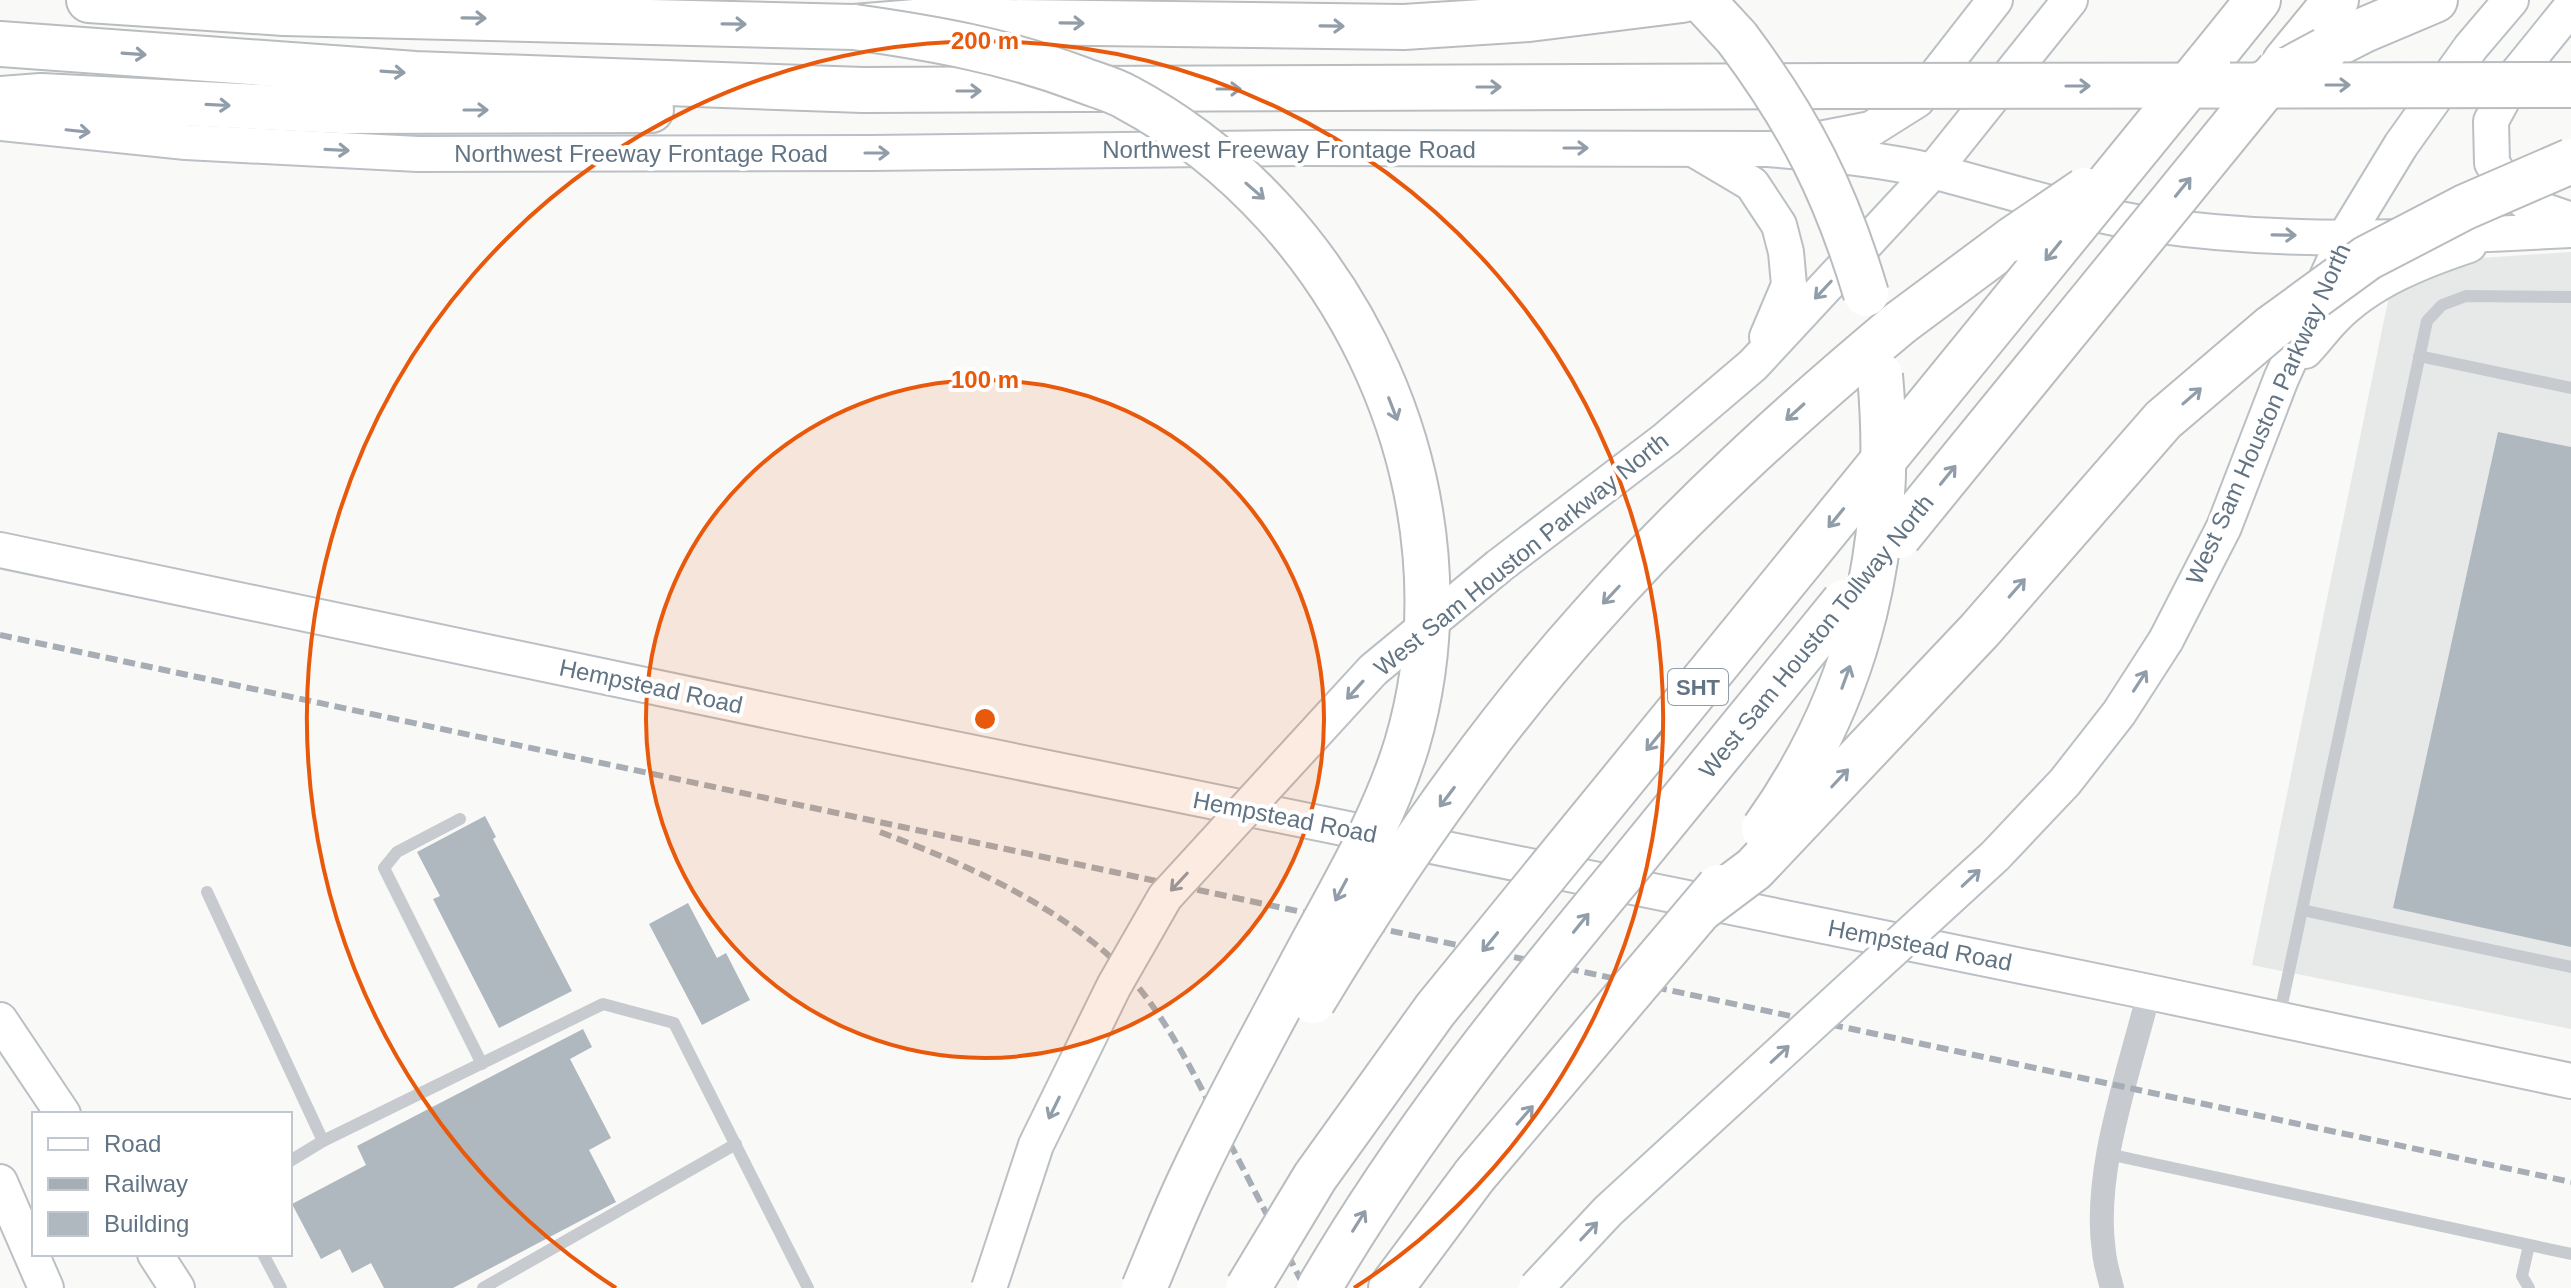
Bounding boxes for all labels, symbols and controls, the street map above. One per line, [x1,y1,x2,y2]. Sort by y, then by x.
one-way arrow [460,10,487,25]
one-way arrow [1058,15,1085,30]
one-way arrow [720,16,747,32]
one-way arrow [1318,18,1345,34]
text: 200 m [951,27,1019,54]
one-way arrow [120,47,147,62]
one-way arrow [379,65,406,80]
one-way arrow [2324,77,2351,93]
one-way arrow [2064,78,2091,94]
one-way arrow [1475,80,1502,95]
one-way arrow [1215,81,1242,97]
one-way arrow [955,83,982,98]
one-way arrow [204,98,231,113]
one-way arrow [462,102,489,118]
one-way arrow [64,124,91,139]
street label: Northwest Freeway Frontage Road [1102,136,1476,163]
street label: Northwest Freeway Frontage Road [454,140,828,167]
one-way arrow [1562,140,1589,156]
one-way arrow [323,142,350,157]
one-way arrow [863,145,890,161]
one-way arrow [2174,177,2192,198]
one-way arrow [1244,182,1264,200]
one-way arrow [2270,228,2297,243]
street label: West Sam Houston Parkway North [2180,239,2356,589]
one-way arrow [2045,240,2062,261]
one-way arrow [1814,280,1833,299]
text: 100 m [951,366,1019,393]
one-way arrow [2181,387,2201,405]
one-way arrow [1387,396,1401,421]
one-way arrow [1785,402,1805,421]
street label: West Sam Houston Parkway North [1369,427,1673,681]
one-way arrow [1939,465,1957,486]
street label: West Sam Houston Tollway North [1693,489,1939,783]
one-way arrow [1827,507,1845,528]
one-way arrow [2008,578,2026,598]
one-way arrow [1602,585,1621,605]
street label: Hempstead Road [557,653,745,719]
one-way arrow [1840,665,1854,689]
road number: SHT [1668,669,1728,705]
one-way arrow [2132,670,2148,693]
one-way arrow [1346,679,1364,699]
centre of rings [971,705,999,733]
one-way arrow [1645,730,1663,751]
one-way arrow [1830,769,1849,788]
street label: Hempstead Road [1191,786,1379,848]
one-way arrow [1439,786,1456,807]
one-way arrow [1961,868,1981,887]
one-way arrow [1171,871,1189,891]
one-way arrow [1332,878,1348,902]
one-way arrow [1572,913,1590,934]
street label: Hempstead Road [1826,914,2014,976]
one-way arrow [1481,932,1499,952]
one-way arrow [1769,1045,1789,1063]
one-way arrow [1046,1096,1061,1120]
one-way arrow [1515,1105,1533,1125]
legend [32,1112,292,1256]
text: Road [104,1130,161,1157]
text: Railway [104,1170,188,1197]
text: Building [104,1210,189,1237]
one-way arrow [1352,1210,1368,1233]
one-way arrow [1580,1221,1599,1241]

